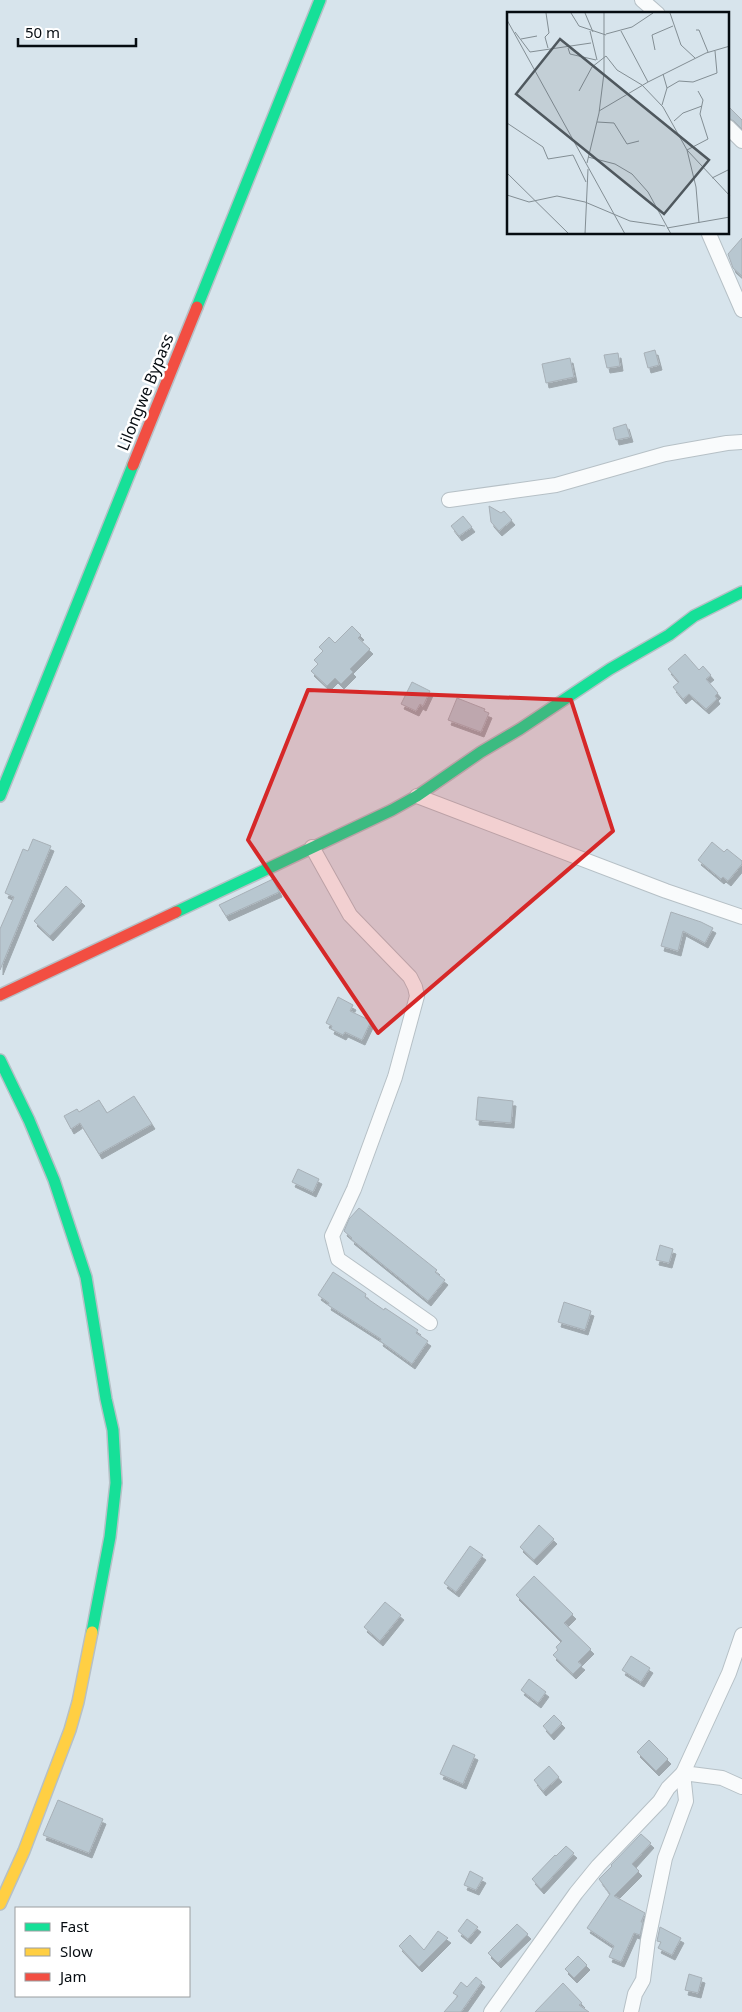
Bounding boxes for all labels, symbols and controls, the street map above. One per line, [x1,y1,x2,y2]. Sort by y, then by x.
inset map [507,12,730,235]
scale bar [18,15,135,47]
text: 50 m [25,22,60,42]
street label: Lilongwe Bypass [111,330,179,454]
legend [15,1907,190,1997]
text: Fast [60,1916,89,1936]
text: Slow [60,1941,93,1961]
text: Jam [58,1966,87,1986]

